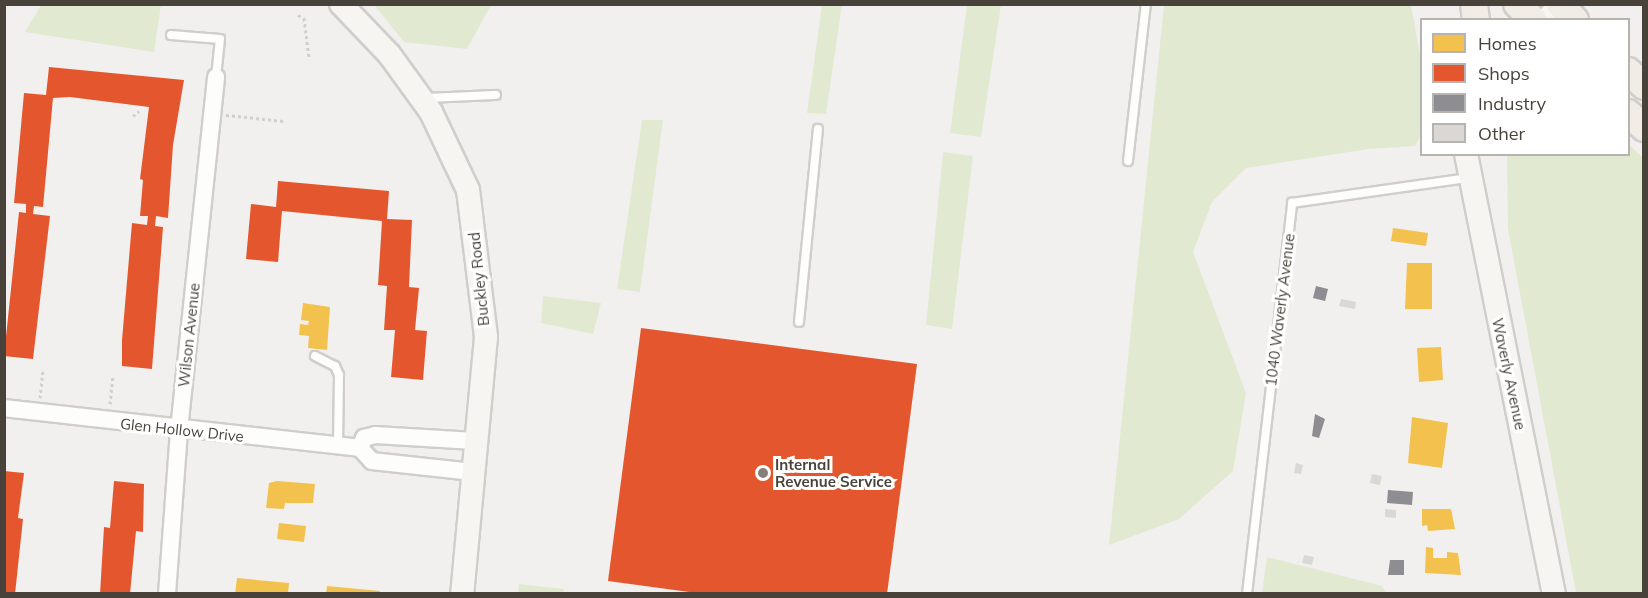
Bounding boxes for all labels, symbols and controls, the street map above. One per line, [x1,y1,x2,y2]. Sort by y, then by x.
legend [1420,18,1630,156]
text: Homes [1478,32,1537,55]
text: Shops [1478,62,1530,85]
text: Industry [1478,92,1546,115]
text: Other [1478,122,1525,145]
street label: Buckley Road [465,231,493,327]
street label: 1040 Waverly Avenue [1262,233,1298,387]
street label: Wilson Avenue [175,282,203,388]
street label: Waverly Avenue [1488,316,1530,432]
street label: Glen Hollow Drive [119,415,245,445]
place label: Internal Revenue Service [775,455,892,490]
marker: Internal Revenue Service [756,466,770,480]

